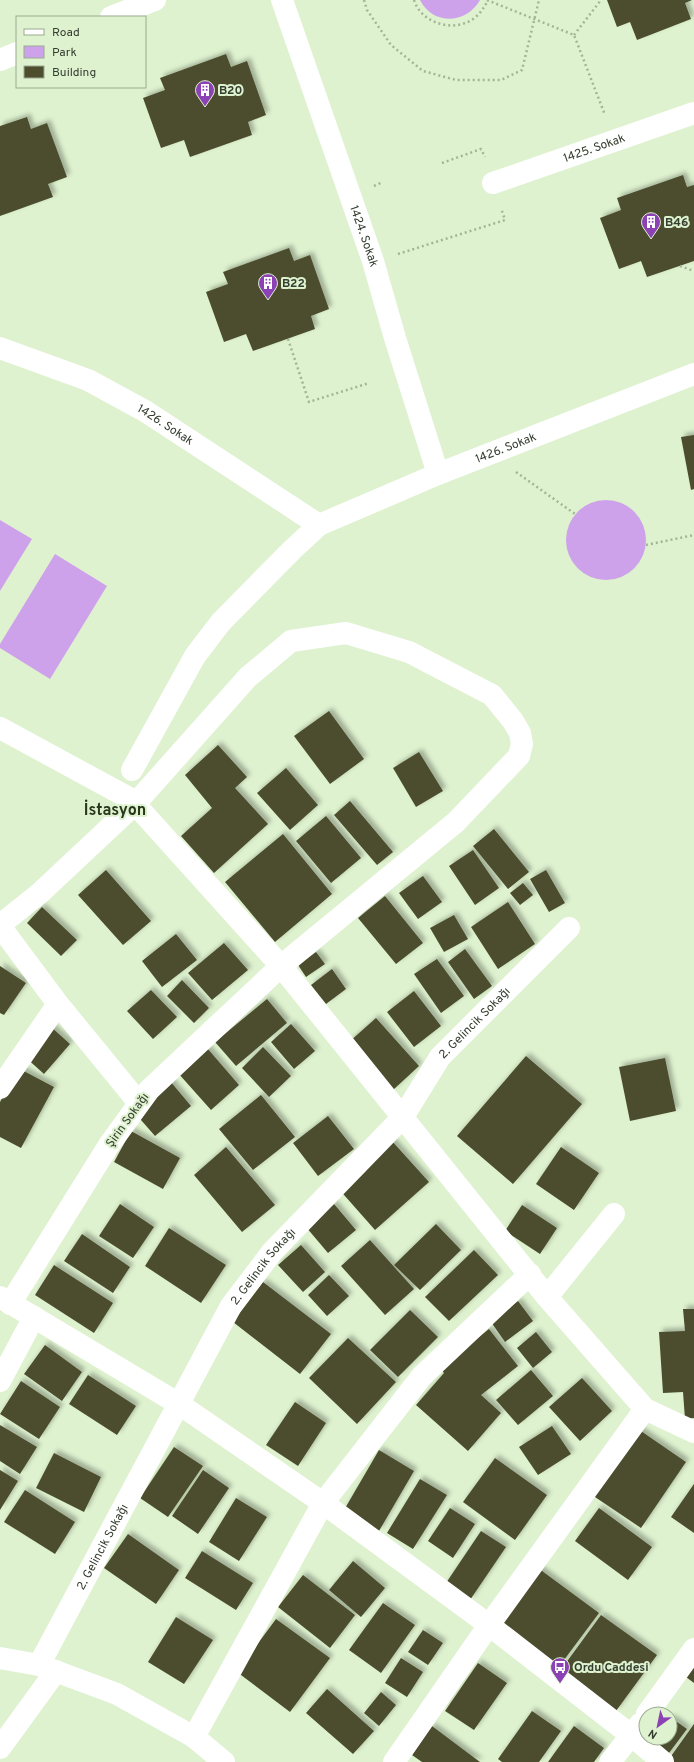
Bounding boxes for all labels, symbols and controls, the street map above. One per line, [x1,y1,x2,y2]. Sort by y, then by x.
legend [16,16,146,88]
text: Road [52,25,80,41]
text: Park [52,45,77,61]
text: Building [52,65,96,81]
building icon: B20 [194,79,216,107]
place label: B20 [219,83,242,99]
street label: 1425. Sokak [561,131,627,167]
street label: 1424. Sokak [345,203,381,269]
building icon: B46 [640,211,662,239]
place label: B46 [665,215,688,231]
building icon: B22 [257,272,279,300]
place label: B22 [282,276,305,292]
street label: 1426. Sokak [134,401,196,450]
street label: 1426. Sokak [473,429,539,468]
district label: İstasyon [84,799,146,821]
street label: 2. Gelincik Sokağı [436,984,514,1063]
street label: Şirin Sokağı [103,1090,153,1151]
street label: 2. Gelincik Sokağı [227,1225,300,1309]
street label: 2. Gelincik Sokağı [74,1502,133,1593]
bus stop icon: Ordu Caddesi [549,1656,571,1684]
place label: Ordu Caddesi [574,1660,649,1676]
north arrow [638,1706,678,1746]
text: N [646,1726,660,1742]

